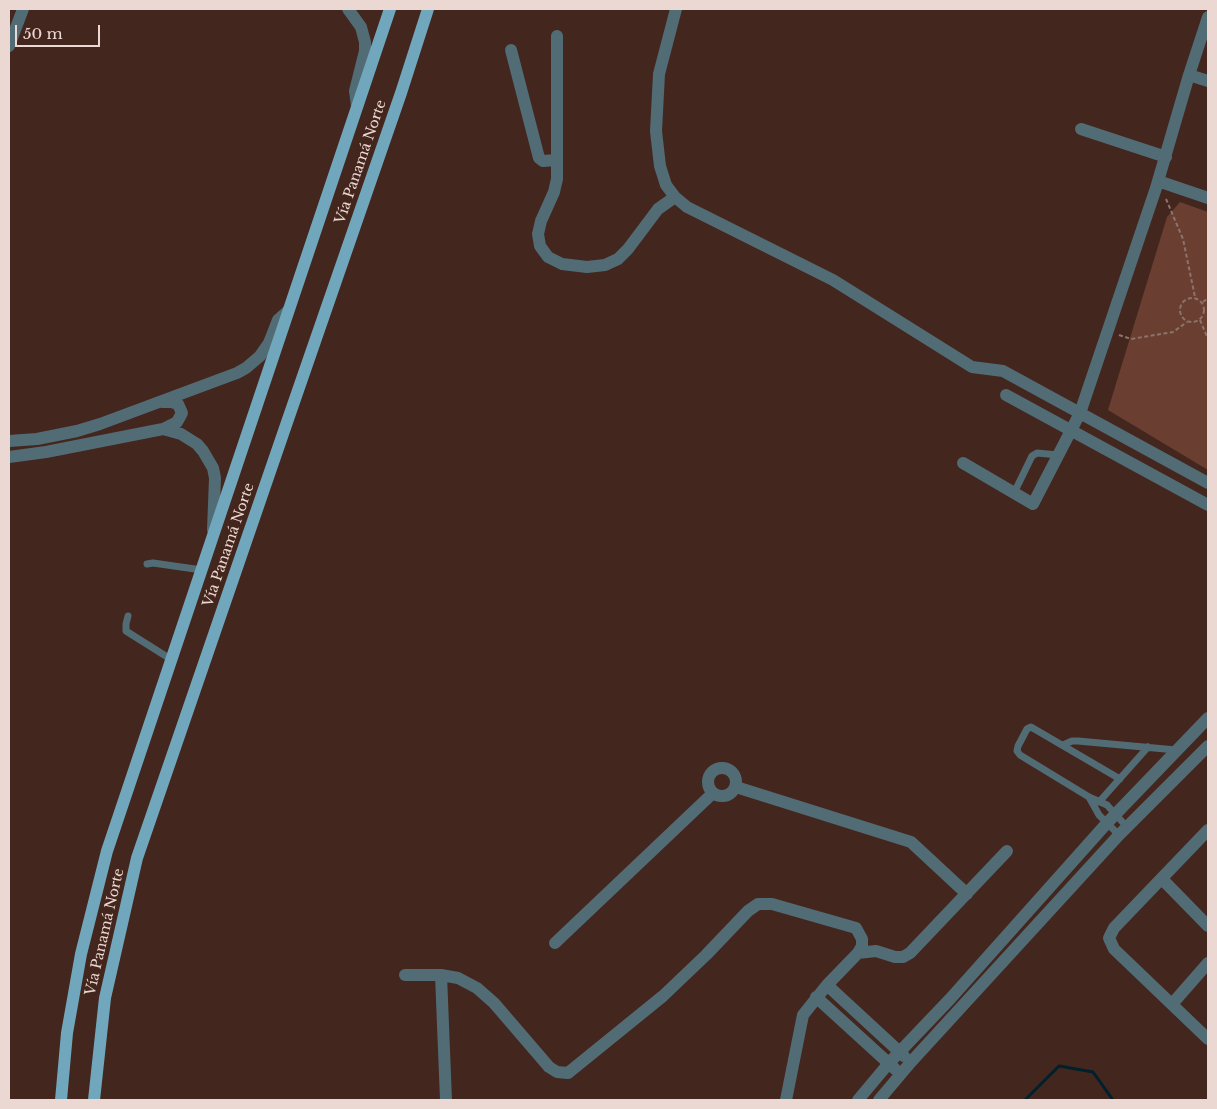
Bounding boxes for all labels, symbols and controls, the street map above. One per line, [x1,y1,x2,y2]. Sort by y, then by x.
scale bar [18,15,102,47]
text: 50 m [23,24,63,43]
street label: Vía Panamá Norte [332,98,390,226]
street label: Vía Panamá Norte [200,481,258,609]
street label: Vía Panamá Norte [82,867,128,997]

